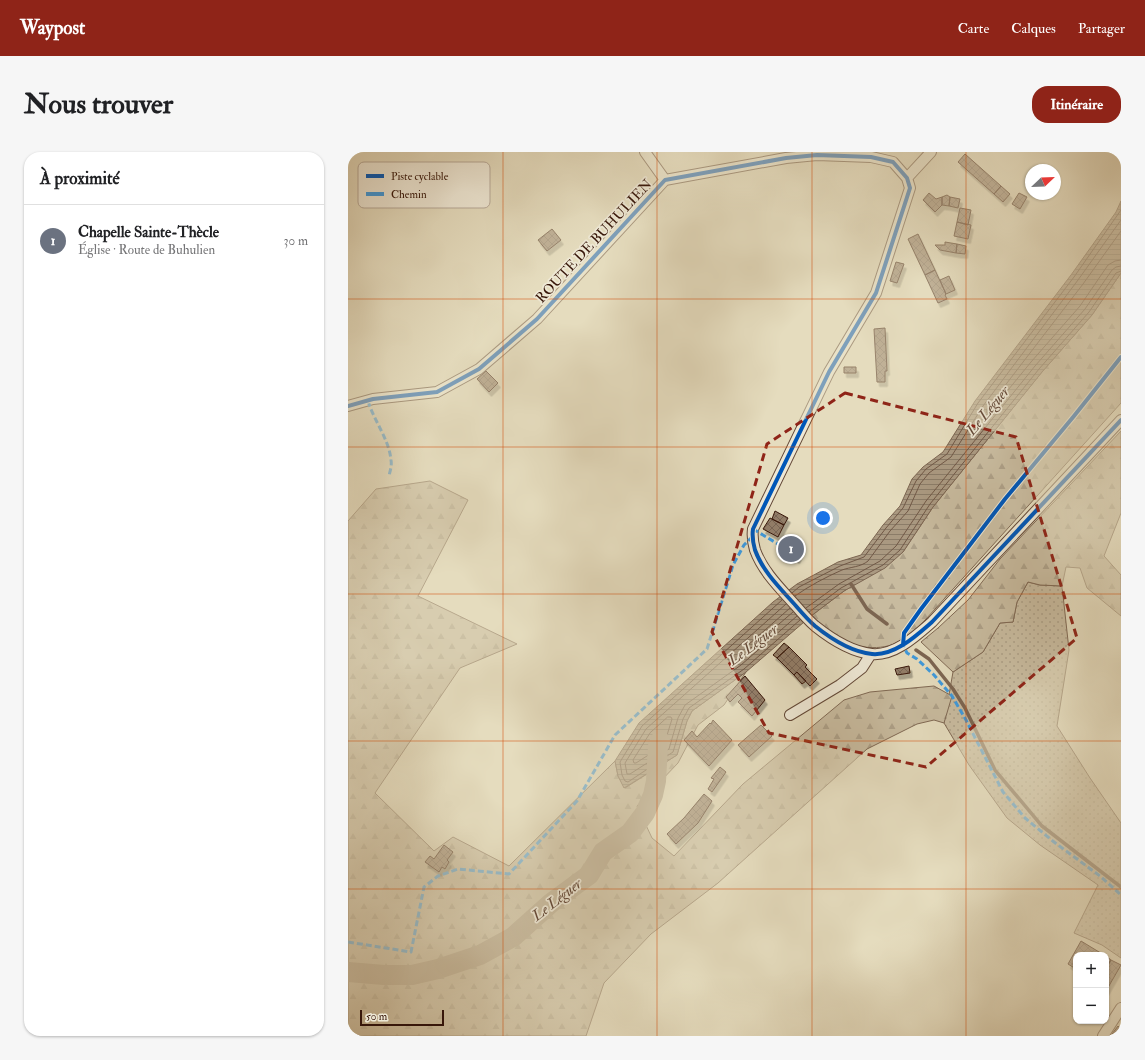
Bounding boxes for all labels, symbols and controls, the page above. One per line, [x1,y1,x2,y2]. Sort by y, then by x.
text: Waypost [20,16,85,40]
text: Carte [958,20,989,37]
text: Calques [1011,20,1056,37]
text: Partager [1078,20,1125,37]
button: Itinéraire [1032,86,1121,123]
text: Nous trouver [24,87,173,122]
legend [358,162,490,208]
north arrow [1025,164,1061,200]
text: À proximité [40,168,120,189]
text: Piste cyclable [391,170,449,184]
street label: ROUTE DE BUHULIEN [532,175,656,306]
text: Chemin [391,188,427,201]
text: Chapelle Sainte-Thècle [78,223,219,242]
text: 1 [51,233,55,249]
text: 30 m [284,233,308,249]
text: Église · Route de Buhulien [78,242,215,258]
water label: Le Léguer [961,382,1015,440]
your location [813,508,833,528]
pin: 1 [778,534,804,564]
water label: Le Léguer [723,619,783,671]
water label: Le Léguer [527,874,587,926]
map controls [1073,952,1109,1024]
button: + [1073,952,1109,988]
button: − [1073,988,1109,1024]
scale bar [360,1008,444,1027]
text: 50 m [366,1010,387,1023]

